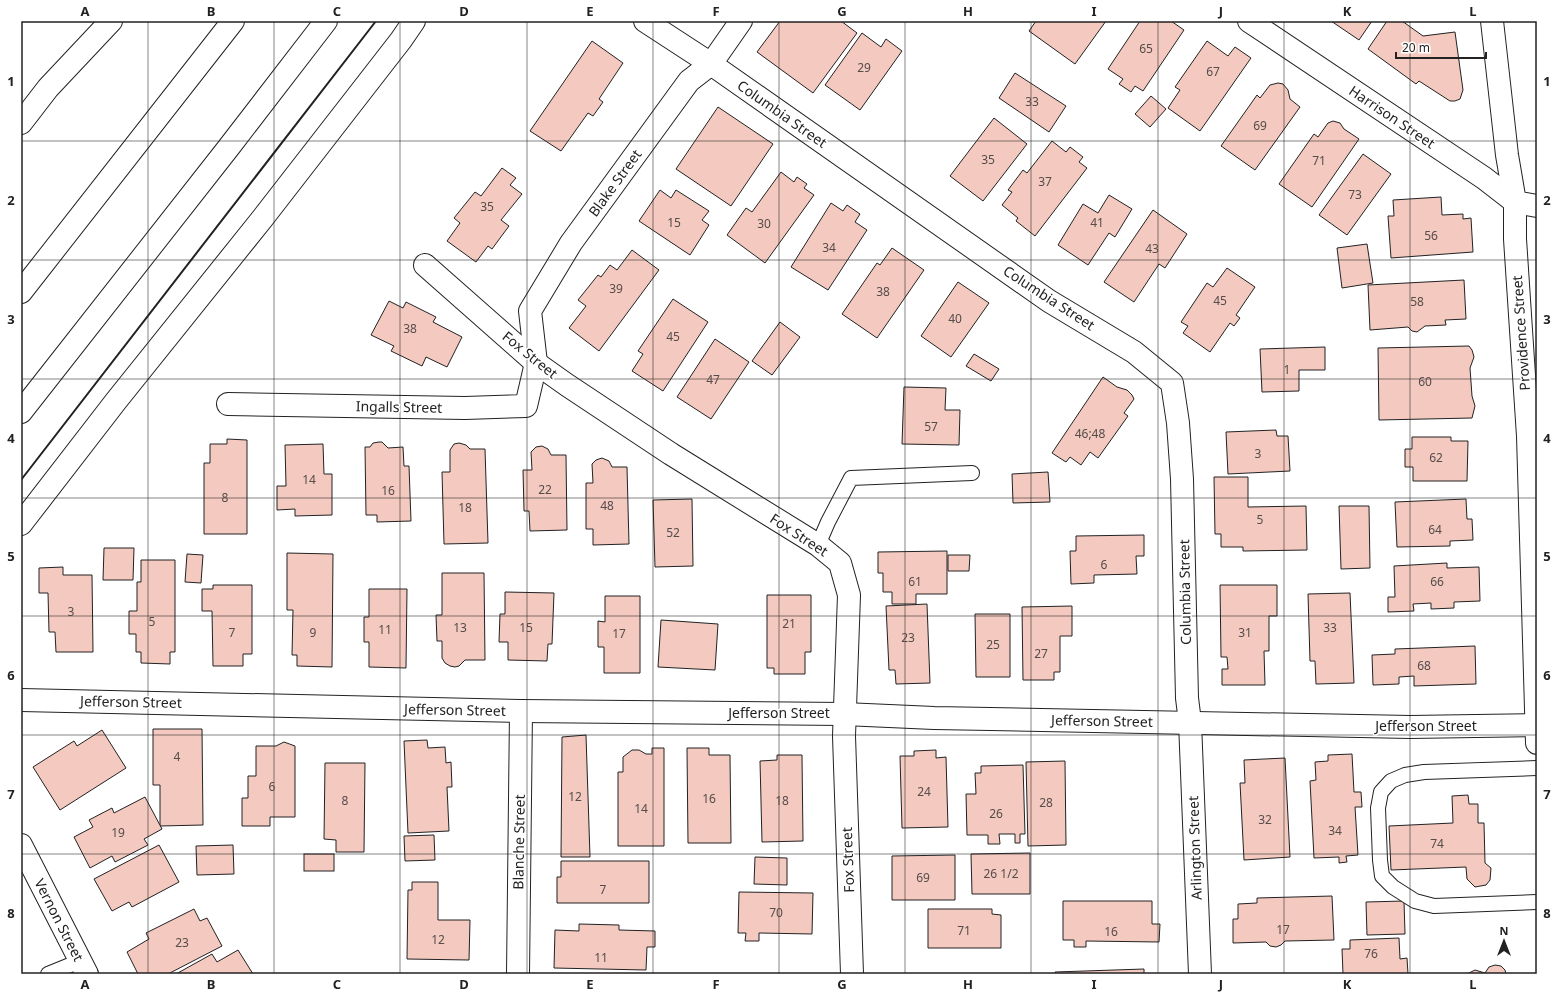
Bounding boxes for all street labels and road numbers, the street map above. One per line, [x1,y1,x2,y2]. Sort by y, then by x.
street label: Columbia Street [734,76,831,152]
street label: Harrison Street [1346,81,1439,152]
street label: Blake Street [584,145,645,220]
street label: Columbia Street [1000,261,1099,334]
street label: Providence Street [1507,275,1534,391]
street label: Fox Street [499,327,562,383]
street label: Ingalls Street [356,396,442,417]
street label: Fox Street [767,509,832,560]
street label: Columbia Street [1174,539,1195,645]
street label: Jefferson Street [78,691,182,712]
street label: Jefferson Street [402,699,506,720]
street label: Jefferson Street [726,703,830,722]
street label: Jefferson Street [1049,710,1153,731]
street label: Jefferson Street [1373,716,1477,735]
street label: Blanche Street [508,794,529,890]
street label: Arlington Street [1183,796,1206,900]
street label: Fox Street [837,827,858,893]
street label: Vernon Street [30,875,88,964]

